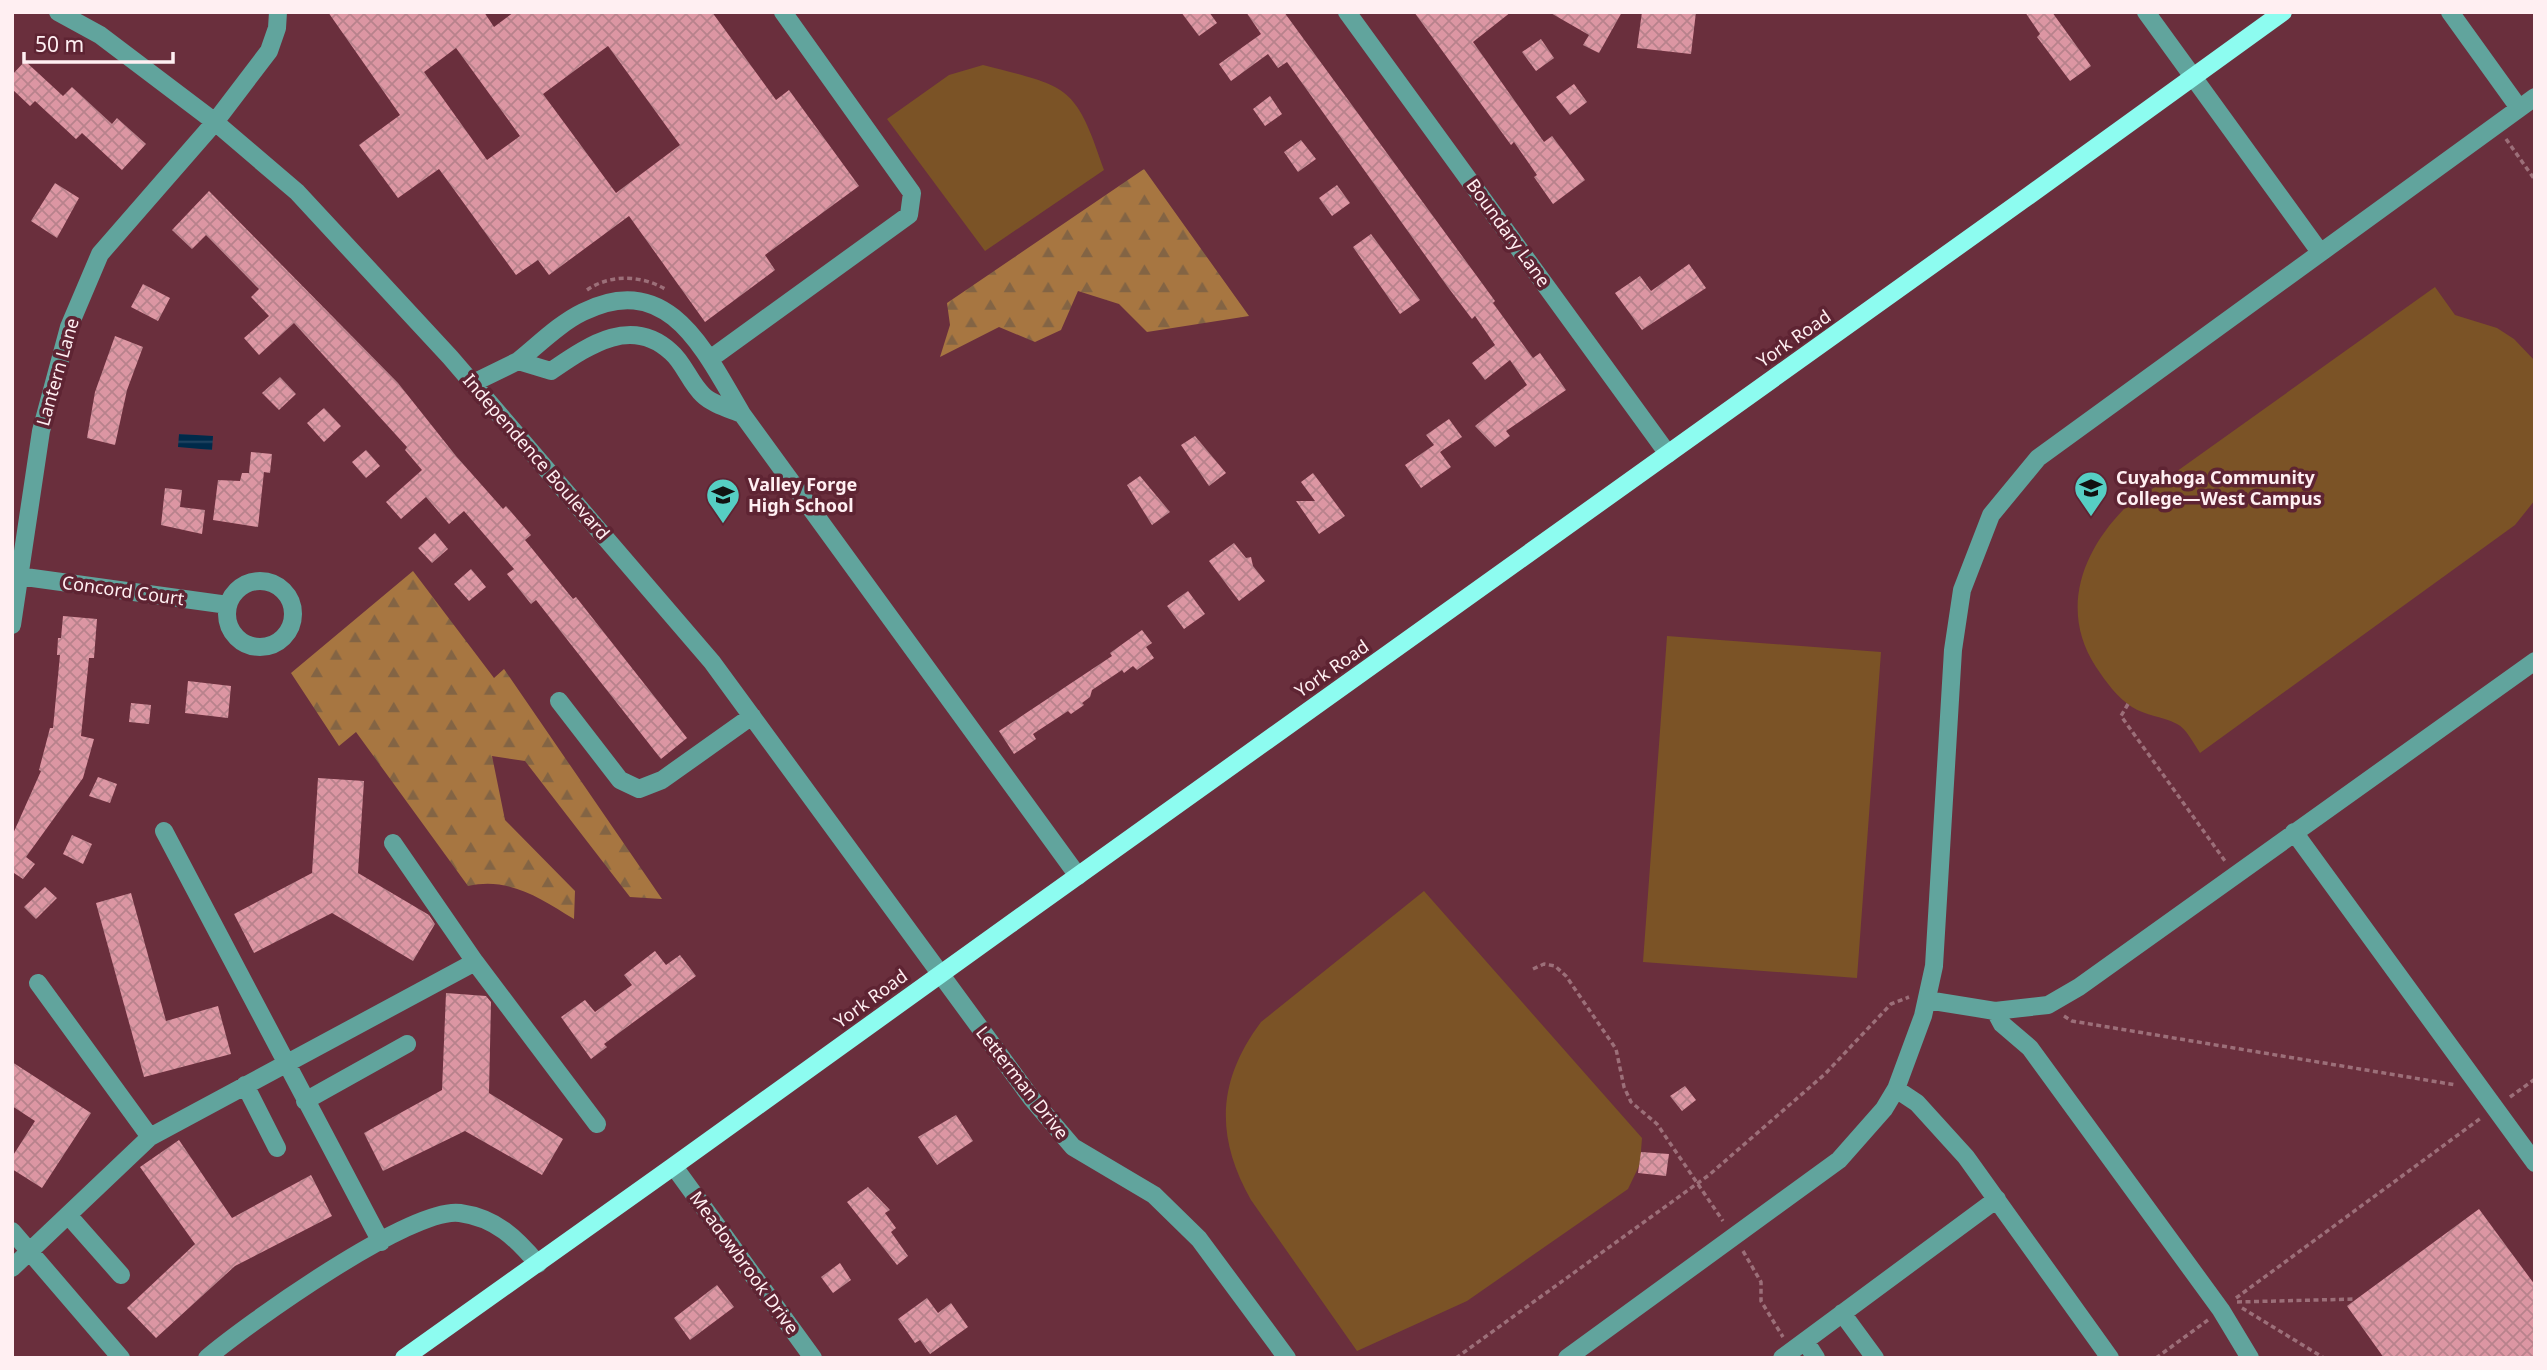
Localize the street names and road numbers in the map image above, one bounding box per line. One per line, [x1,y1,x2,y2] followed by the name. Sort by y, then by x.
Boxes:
[1461,174,1556,291] street label: Boundary Lane
[1752,304,1835,372] street label: York Road
[30,315,84,429] street label: Lantern Lane
[458,368,615,544] street label: Independence Boulevard
[61,570,186,611] street label: Concord Court
[1290,634,1373,702] street label: York Road
[829,963,912,1033] street label: York Road
[971,1021,1075,1144] street label: Letterman Drive
[685,1186,805,1339] street label: Meadowbrook Drive

